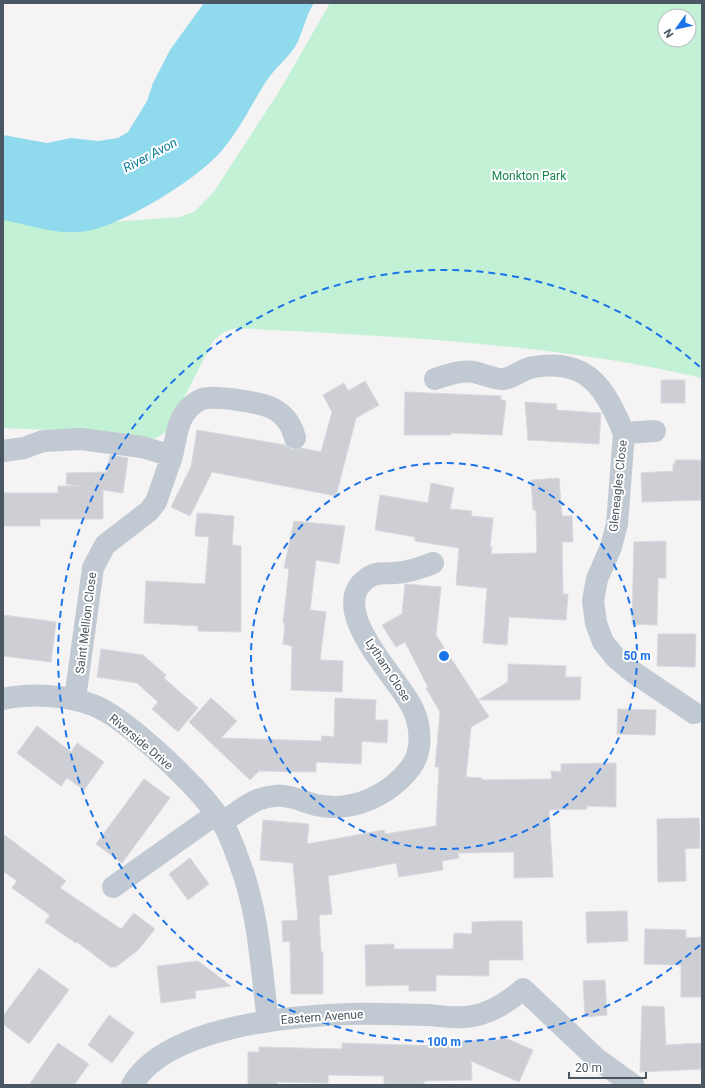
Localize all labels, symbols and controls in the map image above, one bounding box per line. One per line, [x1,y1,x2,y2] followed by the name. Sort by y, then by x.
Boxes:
[657,8,697,48] north arrow
[661,26,677,40] text: N
[120,134,180,175] water label: River Avon
[492,169,567,183] park label: Monkton Park
[606,439,630,533] street label: Gleneagles Close
[73,571,99,675] street label: Saint Mellion Close
[363,636,413,704] street label: Lytham Close
[437,649,451,663] centre of rings
[623,649,651,663] text: 50 m
[106,711,176,773] street label: Riverside Drive
[280,1007,364,1027] street label: Eastern Avenue
[427,1035,461,1049] text: 100 m
[569,1054,646,1080] scale bar
[575,1061,602,1075] text: 20 m

